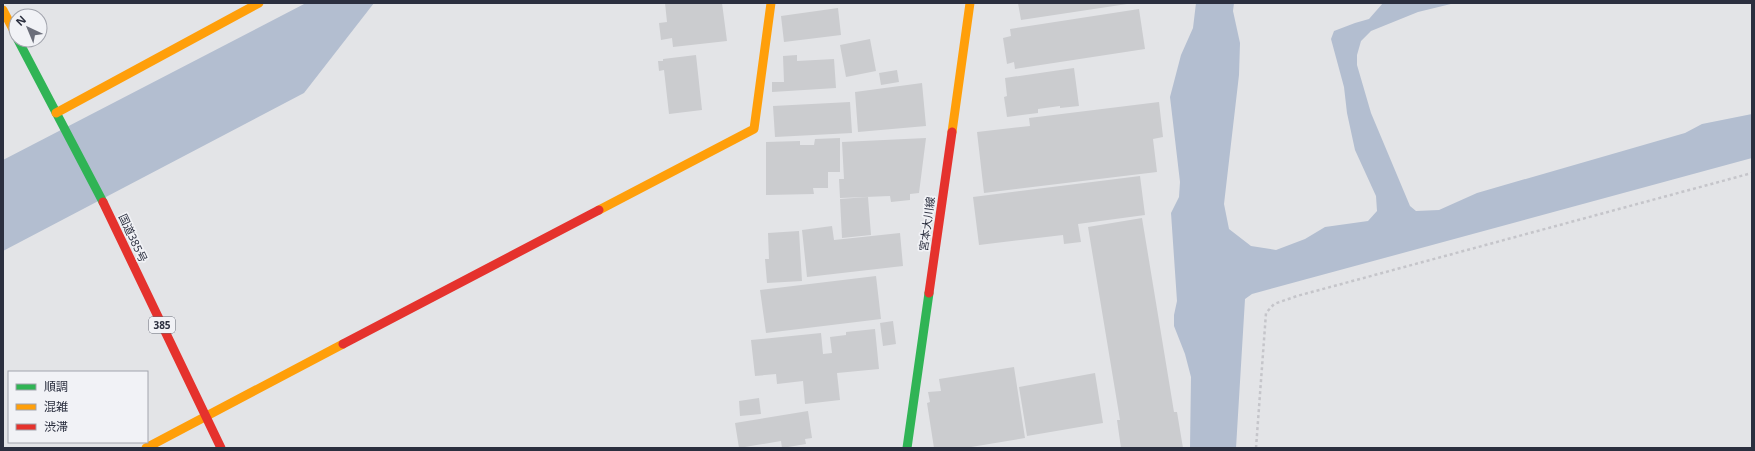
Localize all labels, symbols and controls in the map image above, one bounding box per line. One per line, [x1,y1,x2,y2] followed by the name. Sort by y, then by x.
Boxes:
[8,8,48,48] north arrow
[12,12,29,29] text: N
[915,196,938,252] street label: 宮本大川線
[116,211,151,264] street label: 国道385号
[149,317,175,333] road number: 385
[8,371,148,443] legend
[44,378,68,395] text: 順調
[44,398,68,415] text: 混雑
[44,418,68,435] text: 渋滞

